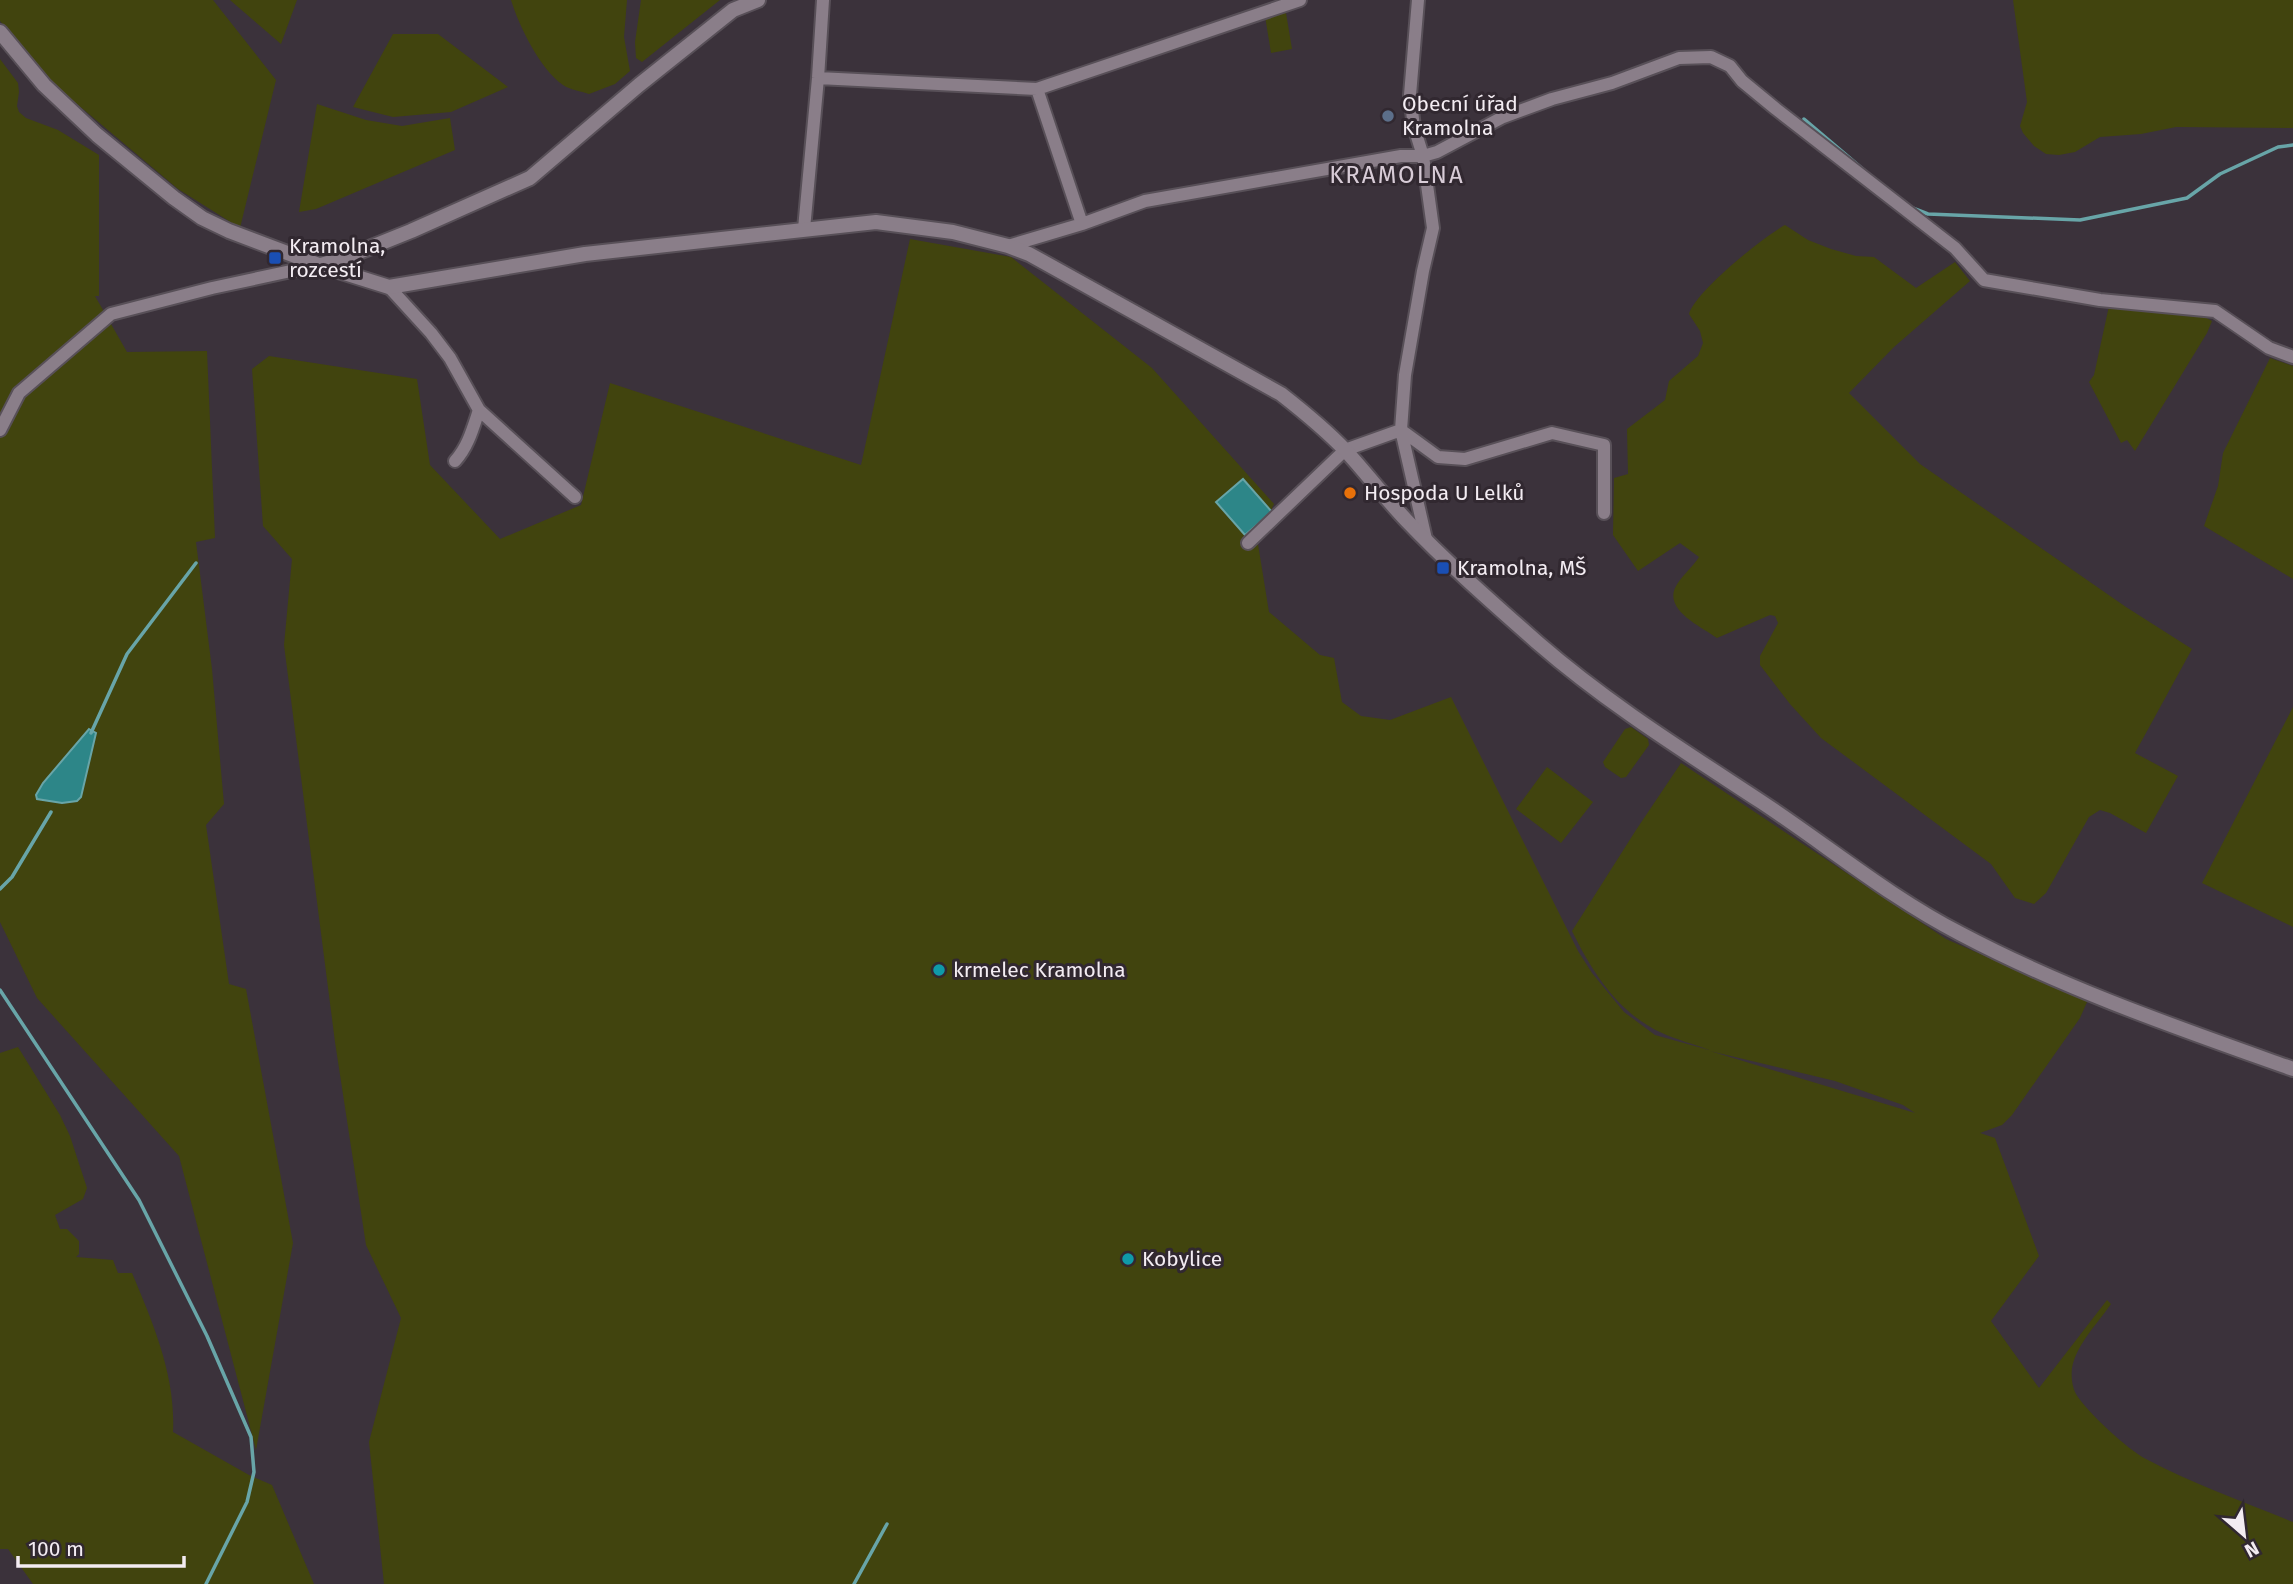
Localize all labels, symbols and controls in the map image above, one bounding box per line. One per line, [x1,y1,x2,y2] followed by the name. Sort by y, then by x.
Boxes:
[1402,91,1518,141] place label: Obecní úřad Kramolna
[1380,108,1396,124] marker: Obecní úřad Kramolna
[1329,161,1465,189] district label: KRAMOLNA
[289,233,385,283] place label: Kramolna, rozcestí
[267,250,283,266] marker: Kramolna, rozcestí
[1364,480,1524,506] place label: Hospoda U Lelků
[1342,485,1358,501] marker: Hospoda U Lelků
[1457,555,1586,581] place label: Kramolna, MŠ
[1435,560,1451,576] marker: Kramolna, MŠ
[953,957,1126,983] place label: krmelec Kramolna
[931,962,947,978] marker: krmelec Kramolna
[1142,1246,1222,1272] place label: Kobylice
[1120,1251,1136,1267] marker: Kobylice
[2209,1500,2279,1570] north arrow
[18,1524,184,1568] scale bar
[28,1536,84,1562] text: 100 m
[2241,1536,2263,1563] text: N

